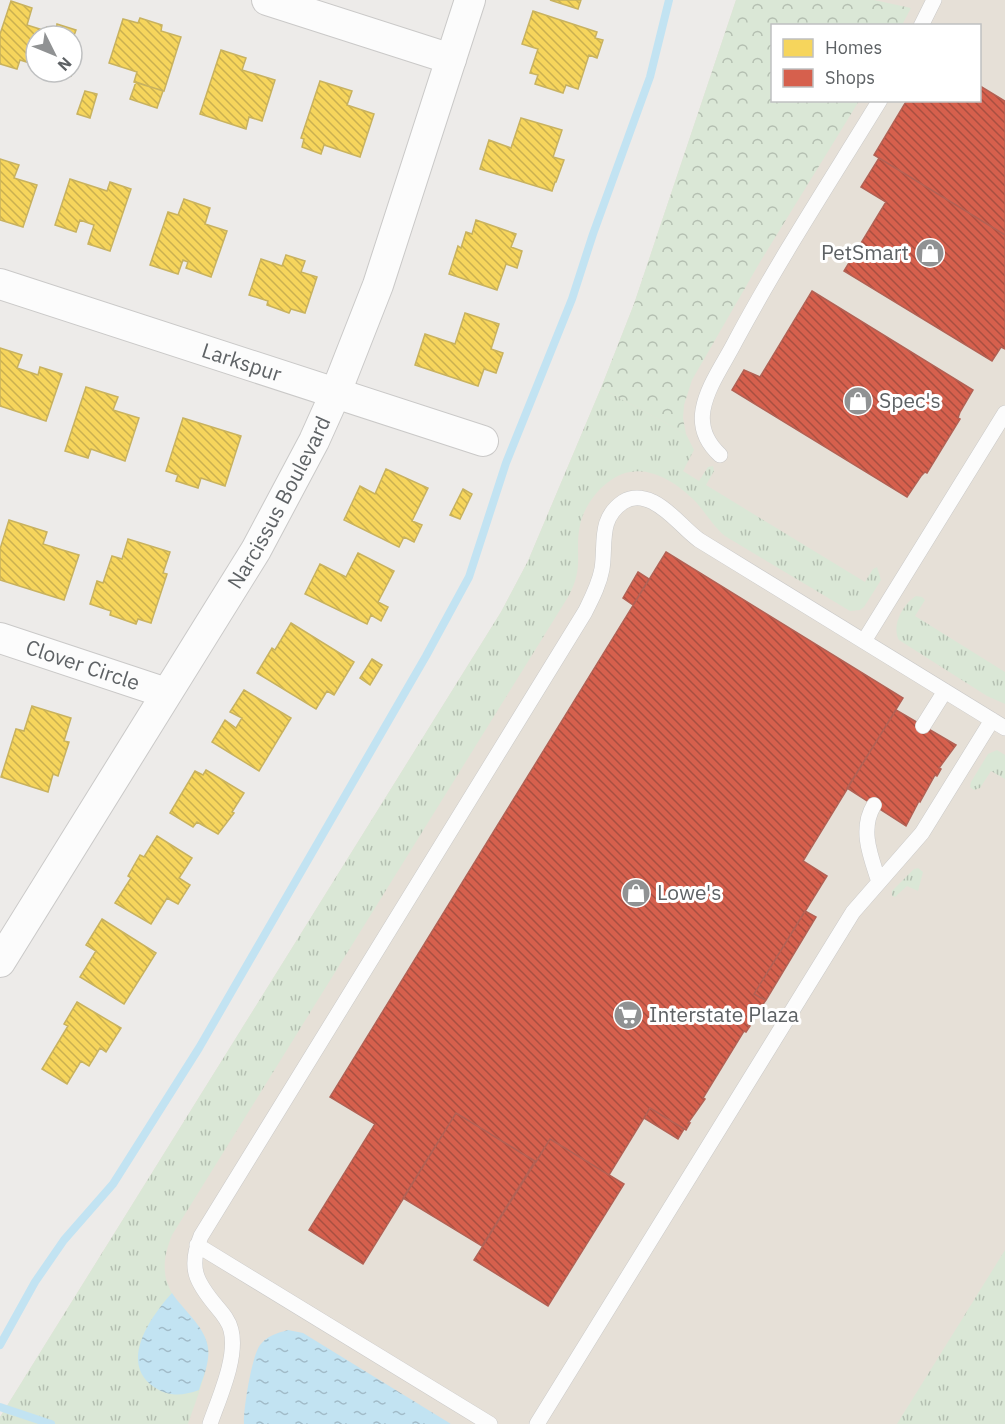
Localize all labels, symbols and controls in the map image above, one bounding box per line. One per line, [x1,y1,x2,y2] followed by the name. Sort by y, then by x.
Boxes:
[24,24,84,84] north arrow
[771,24,981,102] legend
[825,36,882,59] text: Homes
[54,53,76,75] text: N
[825,66,875,89] text: Shops
[914,237,946,269] shop icon: PetSmart
[821,238,909,266] place label: PetSmart
[198,336,286,388] street label: Larkspur
[842,385,874,417] shop icon: Spec's
[879,386,941,414] place label: Spec's
[220,411,336,594] street label: Narcissus Boulevard
[22,632,144,696] street label: Clover Circle
[620,877,652,909] shop icon: Lowe's
[657,878,721,906] place label: Lowe's
[612,999,644,1031] supermarket icon: Interstate Plaza
[649,1000,799,1028] place label: Interstate Plaza

